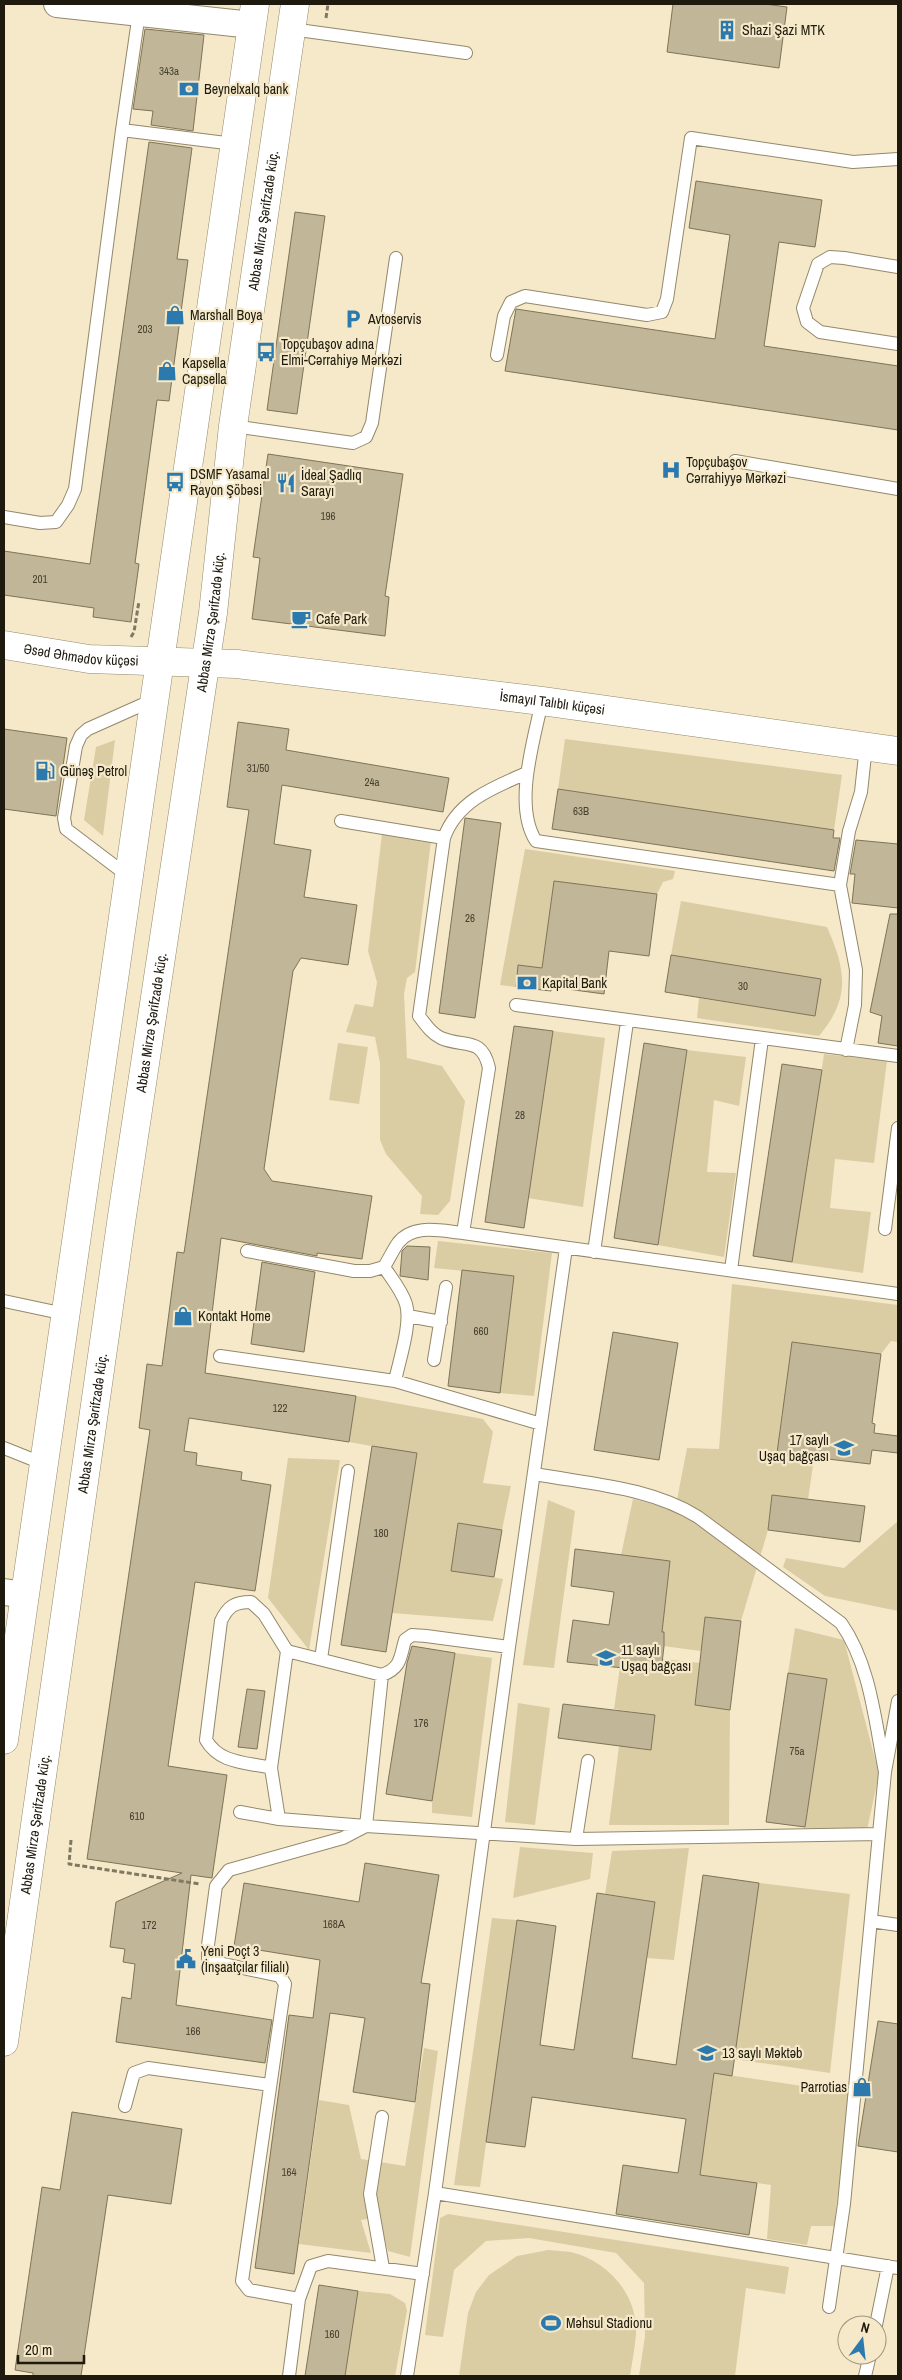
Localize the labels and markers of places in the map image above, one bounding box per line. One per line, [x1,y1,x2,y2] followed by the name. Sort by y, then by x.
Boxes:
[716,19,738,41] building icon: Shazi Şazi MTK
[742,21,825,39] place label: Shazi Şazi MTK
[178,78,200,100] bank icon: Beynelxalq bank
[204,80,288,98] place label: Beynelxalq bank
[164,304,186,326] shop icon: Marshall Boya
[190,306,263,324] place label: Marshall Boya
[342,308,364,330] parking icon: Avtoservis
[367,310,422,328] place label: Avtoservis
[281,335,402,369] place label: Topçubaşov adına Elmi-Cərrahiyə Mərkəzi
[255,341,277,363] bus stop icon: Topçubaşov adına Elmi-Cərrahiyə Mərkəzi
[182,354,227,388] place label: Kapsella Capsella
[156,360,178,382] shop icon: Kapsella Capsella
[686,453,786,487] place label: Topçubaşov Cərrahiyyə Mərkəzi
[660,459,682,481] hospital icon: Topçubaşov Cərrahiyyə Mərkəzi
[190,465,269,499] place label: DSMF Yasamal Rayon Şöbəsi
[301,466,362,500] place label: İdeal Şadlıq Sarayı
[164,471,186,493] bus stop icon: DSMF Yasamal Rayon Şöbəsi
[275,472,297,494] restaurant icon: İdeal Şadlıq Sarayı
[290,608,312,630] cafe icon: Cafe Park
[316,610,367,628] place label: Cafe Park
[34,760,56,782] fuel station icon: Günəş Petrol
[60,762,127,780] place label: Günəş Petrol
[516,972,538,994] bank icon: Kapital Bank
[542,974,607,992] place label: Kapital Bank
[172,1305,194,1327] shop icon: Kontakt Home
[198,1307,271,1325] place label: Kontakt Home
[759,1431,829,1465] place label: 17 saylı Uşaq bağçası
[833,1437,855,1459] school or university icon: 17 saylı Uşaq bağçası
[621,1641,691,1675] place label: 11 saylı Uşaq bağçası
[595,1647,617,1669] school or university icon: 11 saylı Uşaq bağçası
[201,1942,289,1976] place label: Yeni Poçt 3 (İnşaatçılar filialı)
[175,1948,197,1970] public building icon: Yeni Poçt 3 (İnşaatçılar filialı)
[696,2042,718,2064] school or university icon: 13 saylı Məktəb
[722,2044,802,2062] place label: 13 saylı Məktəb
[851,2076,873,2098] shop icon: Parrotias
[800,2078,847,2096] place label: Parrotias
[540,2312,562,2334] sports icon: Məhsul Stadionu
[566,2314,652,2332] place label: Məhsul Stadionu

